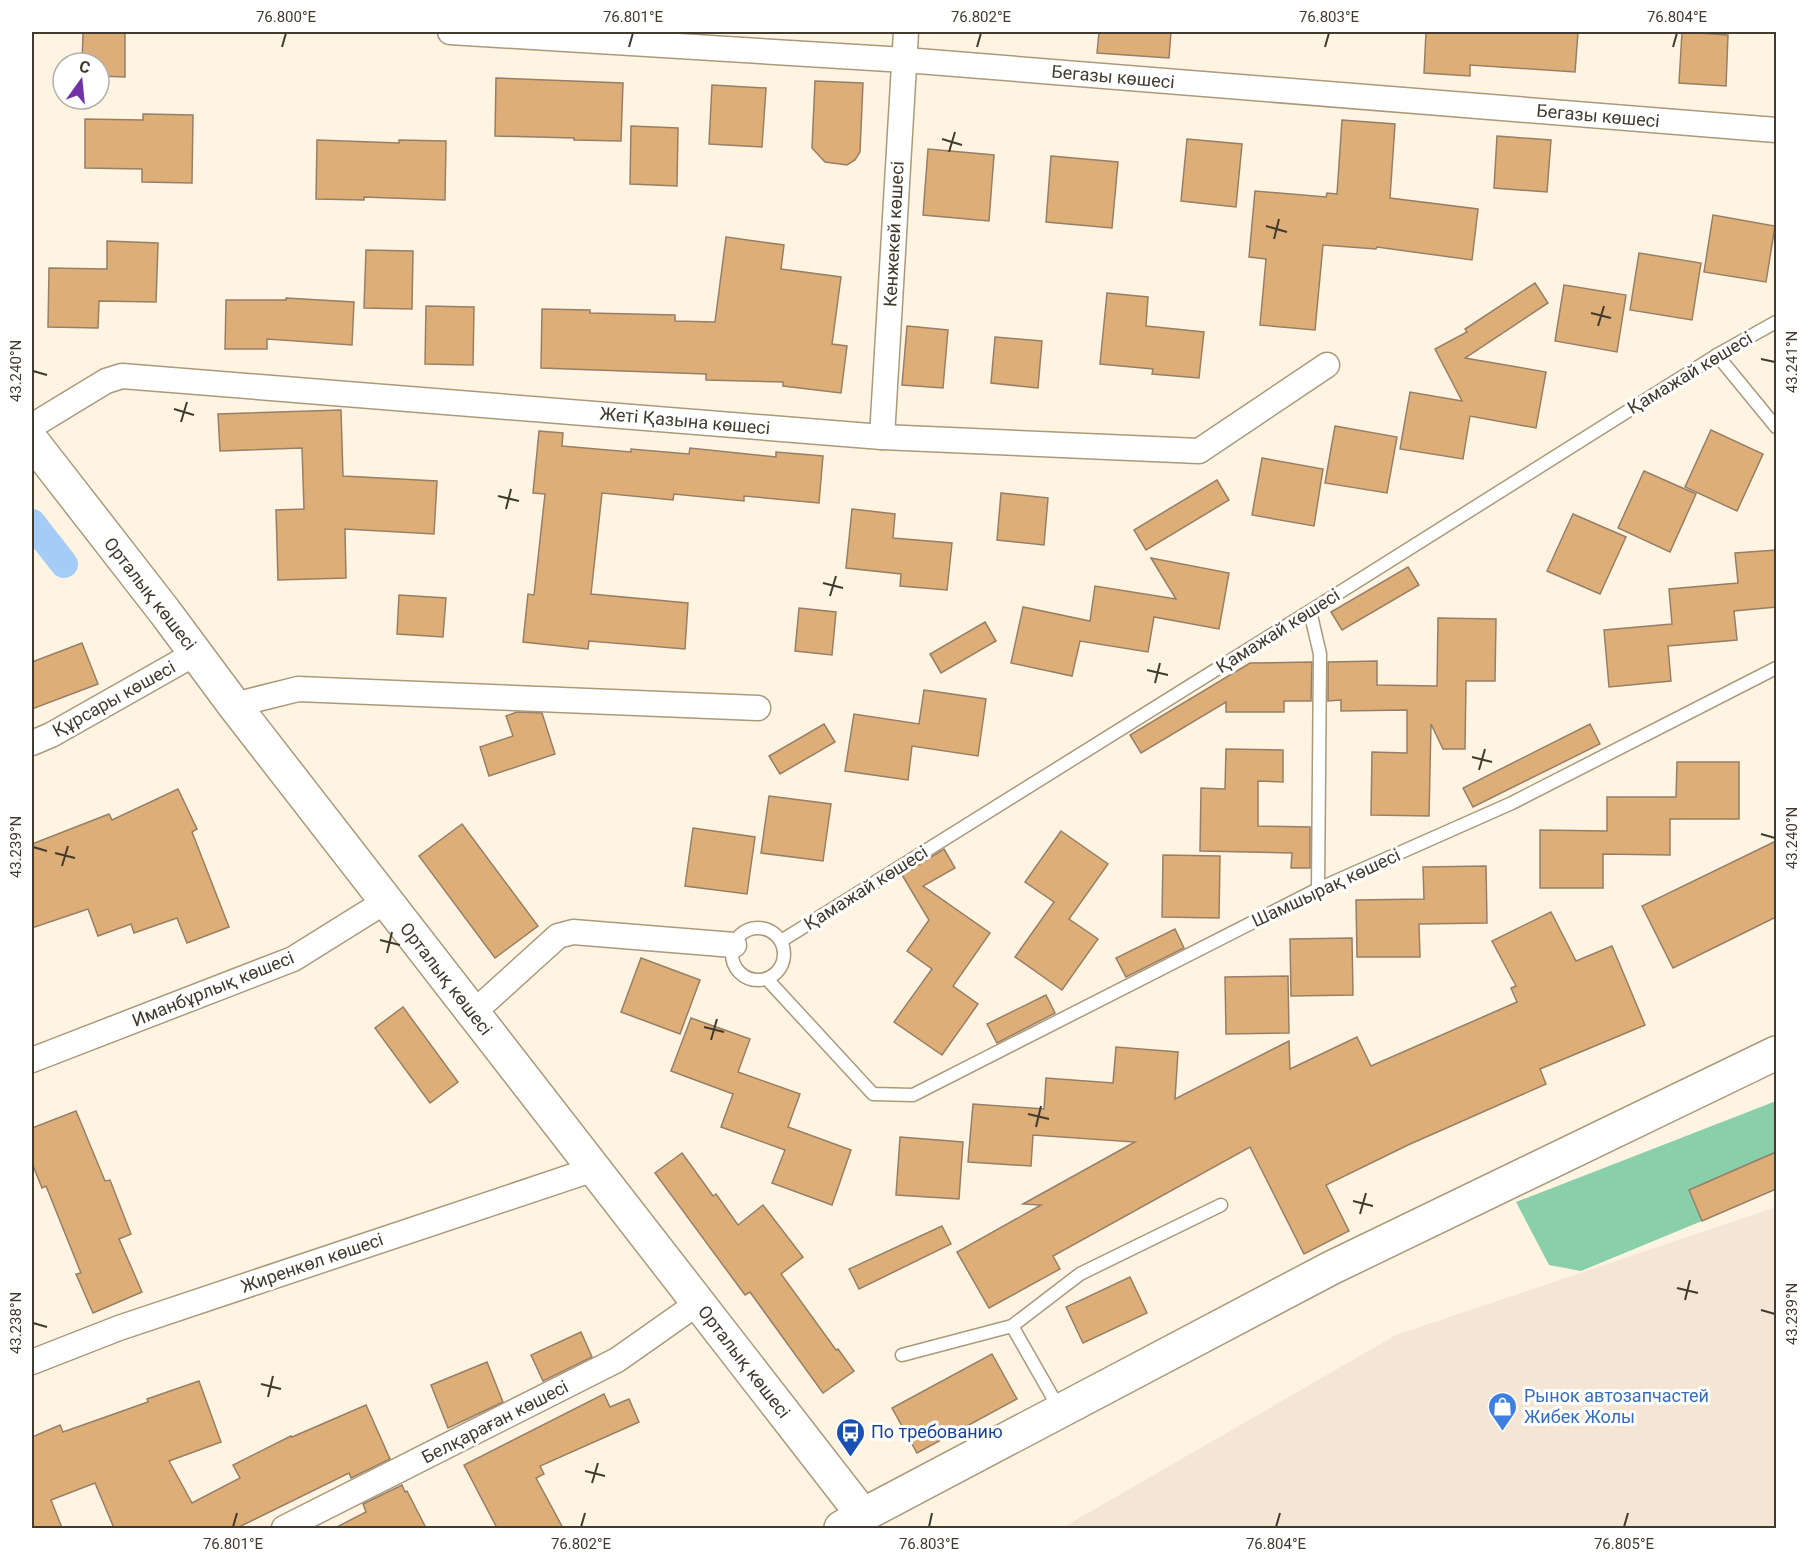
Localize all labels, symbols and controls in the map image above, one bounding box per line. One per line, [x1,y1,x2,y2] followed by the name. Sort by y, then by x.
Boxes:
[256,8,317,26] text: 76.800°E
[603,8,664,26] text: 76.801°E
[951,8,1012,26] text: 76.802°E
[1299,8,1360,26] text: 76.803°E
[1647,8,1708,26] text: 76.804°E
[51,51,111,111] north arrow
[77,56,92,78] text: С
[1051,61,1176,92] street label: Бегазы көшесі
[1536,100,1661,131] street label: Бегазы көшесі
[879,160,908,307] street label: Кенжекей көшесі
[1624,327,1756,418] street label: Қамажай көшесі
[1783,331,1801,393] text: 43.241°N
[7,340,25,402] text: 43.240°N
[599,403,771,438] street label: Жеті Қазына көшесі
[100,533,201,654] street label: Орталық көшесі
[1212,584,1343,677] street label: Қамажай көшесі
[49,656,179,741] street label: Құрсары көшесі
[1783,807,1801,869] text: 43.240°N
[7,816,25,878] text: 43.239°N
[800,841,931,934] street label: Қамажай көшесі
[1248,844,1403,931] street label: Шамшырақ көшесі
[396,918,497,1039] street label: Орталық көшесі
[129,946,297,1031] street label: Иманбұрлық көшесі
[238,1228,386,1297] street label: Жиренкөл көшесі
[1783,1283,1801,1345] text: 43.239°N
[7,1292,25,1354] text: 43.238°N
[694,1301,795,1422] street label: Орталық көшесі
[418,1376,572,1468] street label: Белқараған көшесі
[1524,1385,1709,1427] place label: Рынок автозапчастей Жибек Жолы
[1487,1390,1519,1432] shop icon: Рынок автозапчастей Жибек Жолы
[834,1416,866,1458] bus stop icon: По требованию
[871,1421,1003,1442] place label: По требованию
[203,1535,264,1553] text: 76.801°E
[551,1535,612,1553] text: 76.802°E
[899,1535,960,1553] text: 76.803°E
[1246,1535,1307,1553] text: 76.804°E
[1594,1535,1655,1553] text: 76.805°E

